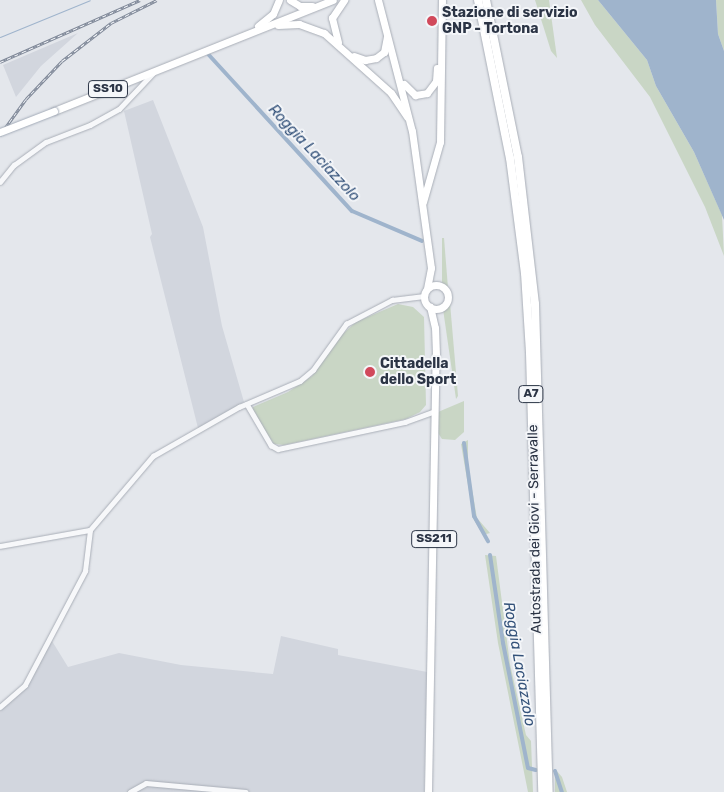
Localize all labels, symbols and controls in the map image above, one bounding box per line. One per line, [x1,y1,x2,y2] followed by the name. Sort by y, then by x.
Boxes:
[442,5,578,38] place label: Stazione di servizio GNP - Tortona
[426,15,438,27] marker: Stazione di servizio GNP - Tortona
[87,80,129,98] road number: SS10
[264,101,364,205] water label: Roggia Laciazzolo
[380,356,456,388] place label: Cittadella dello Sport
[364,366,376,378] marker: Cittadella dello Sport
[517,384,545,404] road number: A7
[525,424,545,634] street label: Autostrada dei Giovi - Serravalle
[410,530,458,548] road number: SS211
[499,600,539,728] water label: Roggia Laciazzolo

